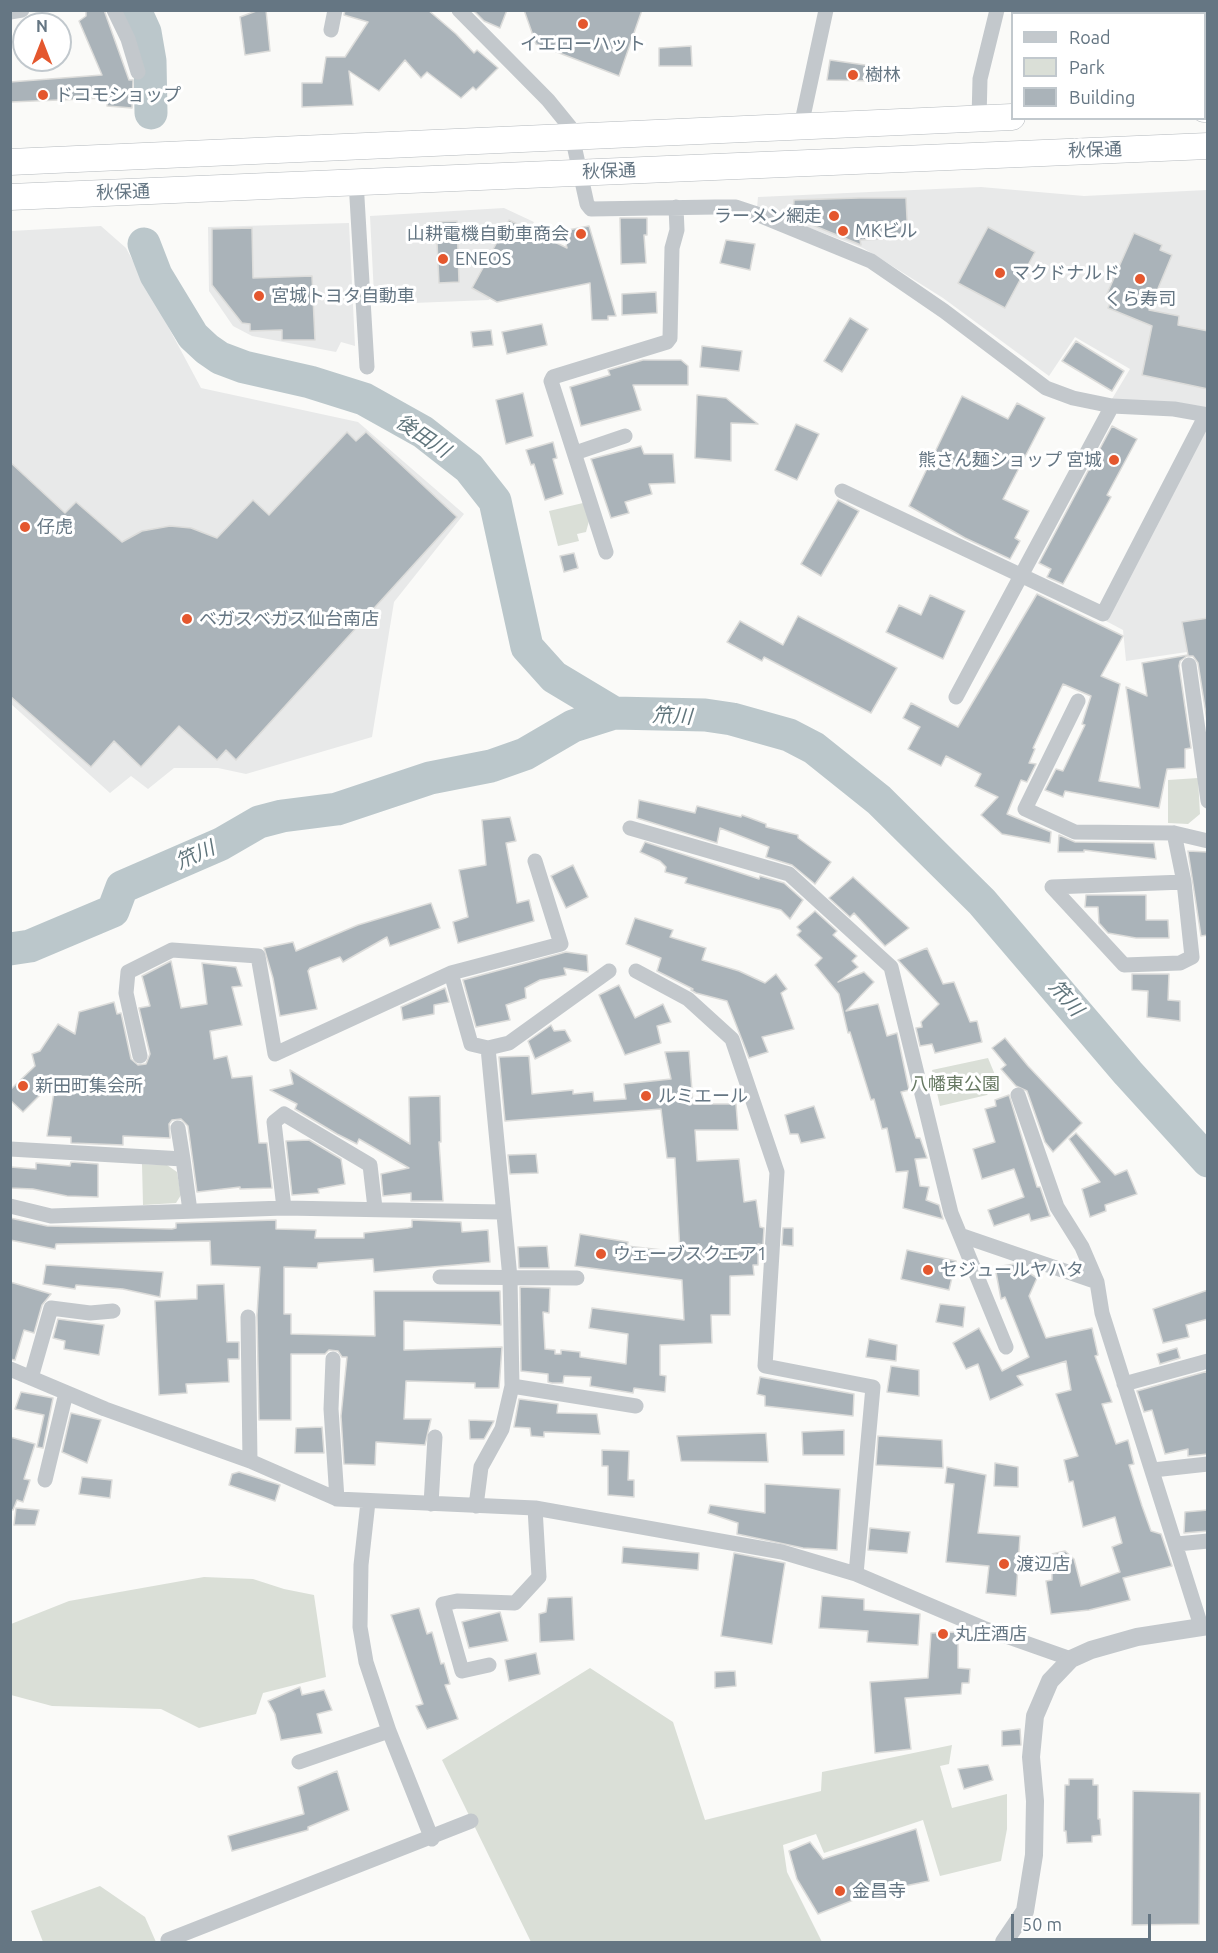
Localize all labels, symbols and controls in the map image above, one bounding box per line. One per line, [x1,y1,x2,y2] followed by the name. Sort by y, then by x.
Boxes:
[12,12,72,72] north arrow
[1011,12,1206,120] legend
[36,17,48,35] text: N
[576,17,590,31] marker: イエローハット
[1069,27,1111,47] text: Road
[520,33,646,55] place label: イエローハット
[1069,57,1105,77] text: Park
[865,64,901,86] place label: 樹林
[846,68,860,82] marker: 樹林
[55,84,181,106] place label: ドコモショップ
[1069,87,1135,107] text: Building
[36,88,50,102] marker: ドコモショップ
[1068,138,1122,162] street label: 秋保通
[582,159,636,183] street label: 秋保通
[96,180,150,204] street label: 秋保通
[714,205,822,227] place label: ラーメン網走
[827,209,841,223] marker: ラーメン網走
[855,220,918,242] place label: MKビル
[407,223,569,245] place label: 山耕電機自動車商会
[836,224,850,238] marker: MKビル
[574,227,588,241] marker: 山耕電機自動車商会
[455,248,511,270] place label: ENEOS
[436,252,450,266] marker: ENEOS
[1012,262,1120,284] place label: マクドナルド
[993,266,1007,280] marker: マクドナルド
[1133,272,1147,286] marker: くら寿司
[271,285,415,307] place label: 宮城トヨタ自動車
[1104,288,1176,310] place label: くら寿司
[252,289,266,303] marker: 宮城トヨタ自動車
[391,409,455,463] water label: 後田川
[918,449,1102,471] place label: 熊さん麺ショップ 宮城
[1107,453,1121,467] marker: 熊さん麺ショップ 宮城
[37,516,73,538] place label: 仔虎
[18,520,32,534] marker: 仔虎
[199,608,379,630] place label: ベガスベガス仙台南店
[180,612,194,626] marker: ベガスベガス仙台南店
[651,703,693,729] water label: 笊川
[172,836,218,874] water label: 笊川
[1044,975,1088,1021] water label: 笊川
[910,1073,1000,1095] park label: 八幡東公園
[35,1075,143,1097] place label: 新田町集会所
[16,1079,30,1093] marker: 新田町集会所
[658,1085,748,1107] place label: ルミエール
[639,1089,653,1103] marker: ルミエール
[613,1243,767,1265] place label: ウェーブスクエア1
[594,1247,608,1261] marker: ウェーブスクエア1
[940,1259,1084,1281] place label: セジュールヤハタ
[921,1263,935,1277] marker: セジュールヤハタ
[1016,1553,1070,1575] place label: 渡辺店
[997,1557,1011,1571] marker: 渡辺店
[955,1623,1027,1645] place label: 丸庄酒店
[936,1627,950,1641] marker: 丸庄酒店
[852,1880,906,1902] place label: 金昌寺
[833,1884,847,1898] marker: 金昌寺
[1014,1902,1154,1940] scale bar
[1022,1914,1062,1934] text: 50 m

